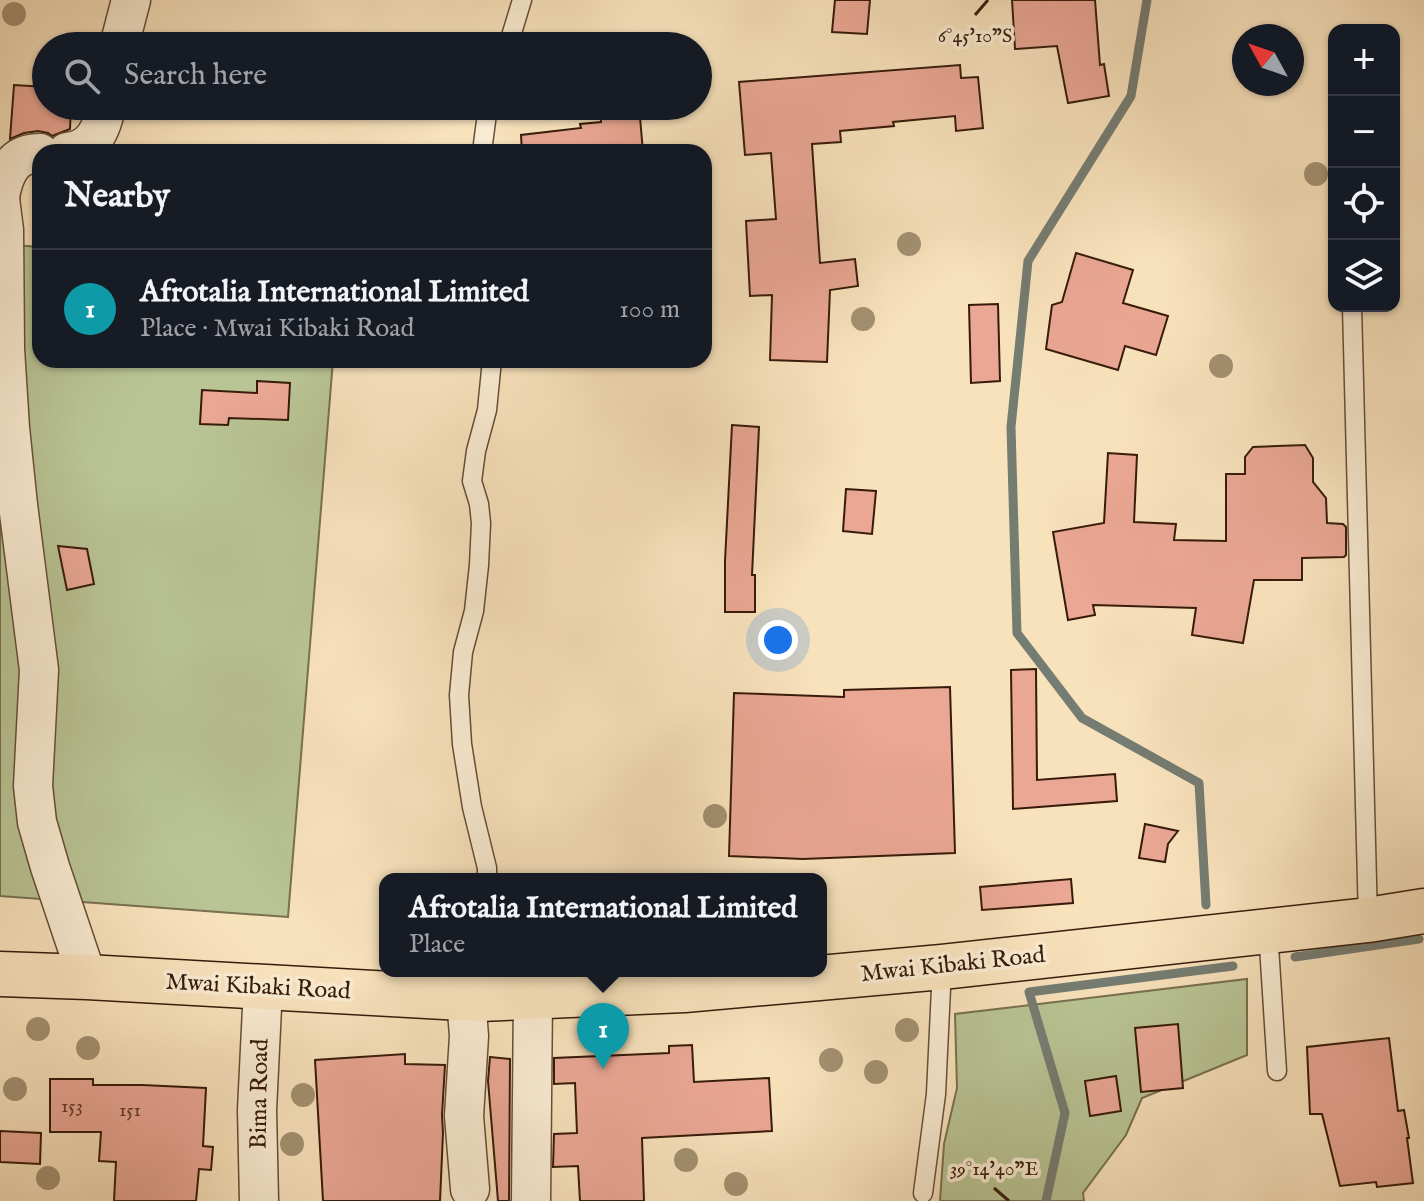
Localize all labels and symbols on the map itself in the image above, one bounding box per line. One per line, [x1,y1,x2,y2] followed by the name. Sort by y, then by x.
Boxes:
[938,24,1012,49] text: 6°45'10"S
[1232,24,1304,96] north arrow
[758,620,798,660] your location
[859,940,1047,990] street label: Mwai Kibaki Road
[165,967,352,1007] street label: Mwai Kibaki Road
[577,1003,629,1069] pin: 1
[244,1038,276,1150] street label: Bima Road
[61,1094,83,1119] house number: 153
[119,1098,141,1123] house number: 151
[950,1157,1039,1182] text: 39°14'40"E

